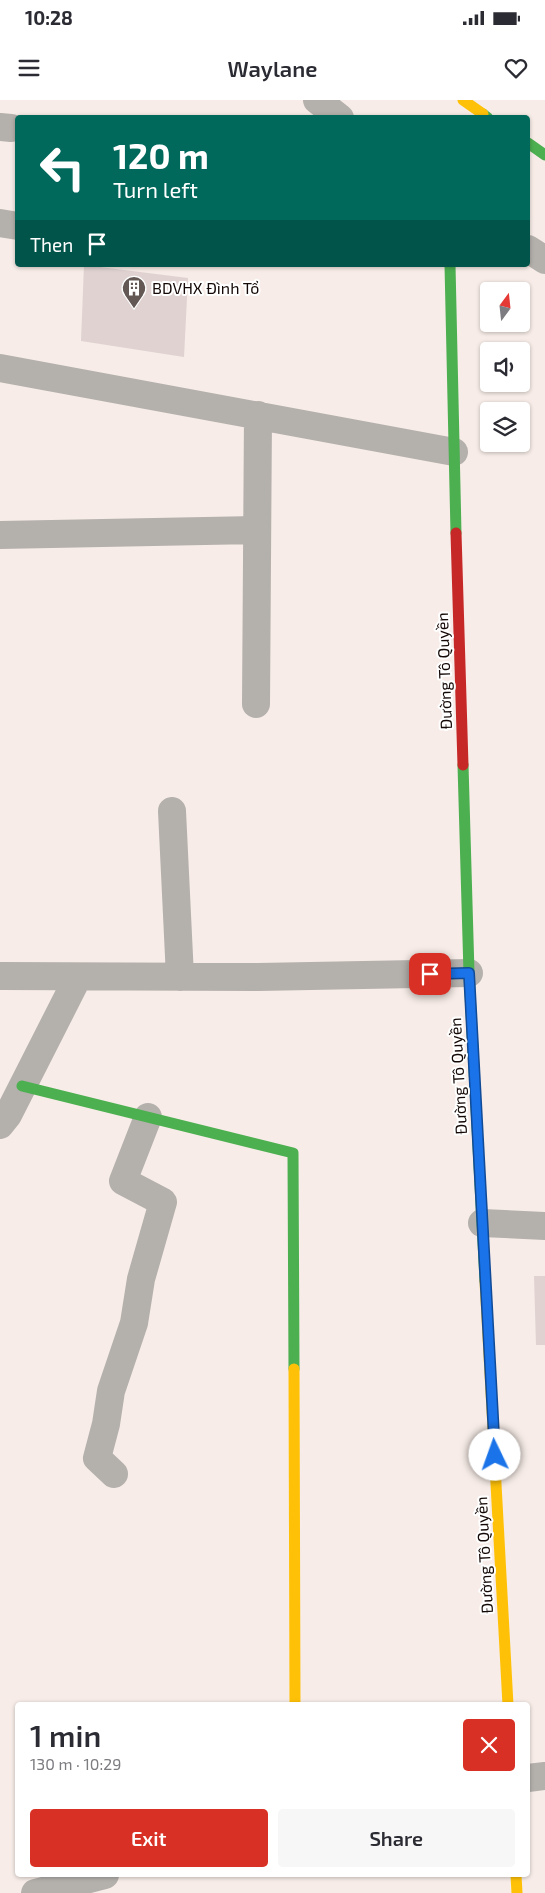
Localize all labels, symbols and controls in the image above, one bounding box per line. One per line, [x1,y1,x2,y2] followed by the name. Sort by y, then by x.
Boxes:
[25,6,73,29] text: 10:28
[15,54,43,82] icon: menu
[502,54,530,82] icon: heart
[228,55,317,81] text: Waylane
[113,134,209,176] text: 120 m
[30,135,95,200] icon: left
[113,176,198,202] text: Turn left
[83,230,111,258] icon: arrive
[30,233,73,256] text: Then
[121,275,147,309] building icon: BDVHX Đình Tổ
[152,278,259,297] place label: BDVHX Đình Tổ
[480,282,530,332] north arrow
[480,282,530,452] map controls
[480,342,530,392] button: sound
[480,402,530,452] button: layers
[432,612,456,730] street label: Đường Tô Quyền
[409,953,451,995] pin
[416,960,444,988] icon: arrive
[445,1017,471,1135] street label: Đường Tô Quyền
[468,1428,520,1480] position arrow
[471,1496,497,1614] street label: Đường Tô Quyền
[30,1717,101,1753] text: 1 min
[463,1719,515,1771] button: close
[30,1754,121,1773] text: 130 m · 10:29
[30,1809,268,1867] button: Exit
[278,1809,515,1867] button: Share

